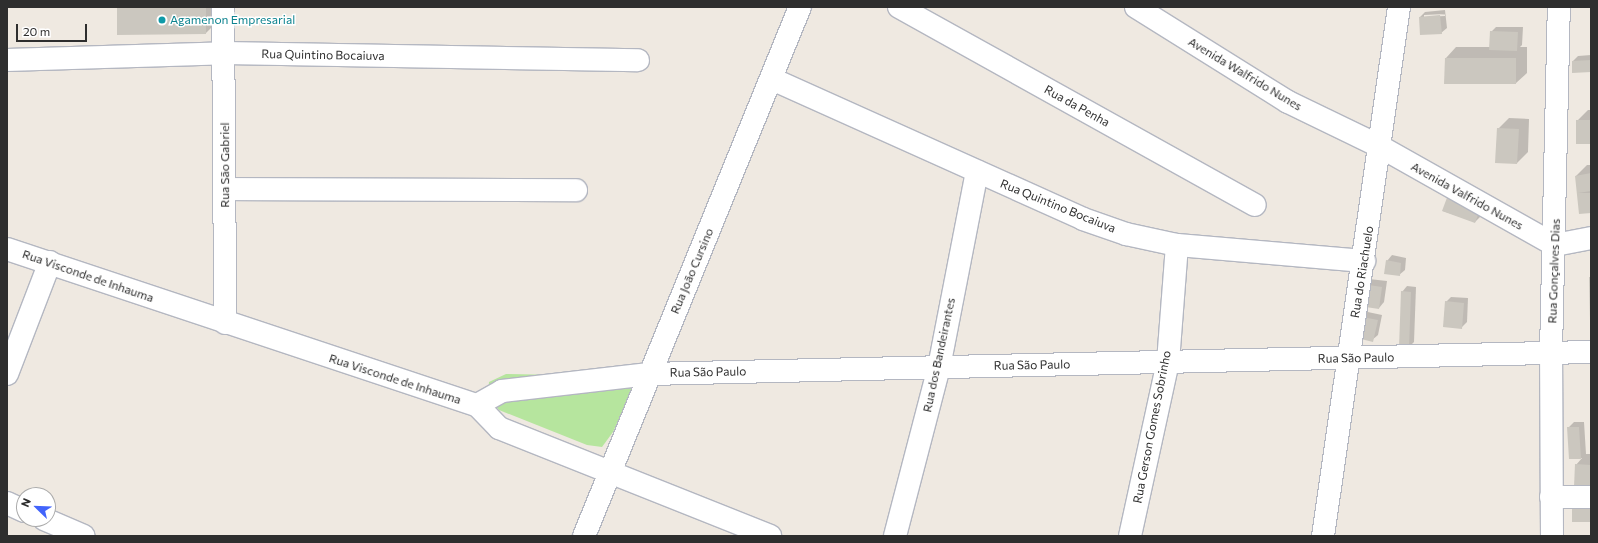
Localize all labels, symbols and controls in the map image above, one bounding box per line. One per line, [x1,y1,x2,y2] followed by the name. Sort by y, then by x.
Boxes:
[170,13,295,27] place label: Agamenon Empresarial
[157,15,167,25] marker: Agamenon Empresarial
[18,16,89,42] scale bar
[23,24,50,38] text: 20 m
[1186,34,1304,114] street label: Avenida Walfrido Nunes
[261,47,385,63] street label: Rua Quintino Bocaiuva
[1042,82,1112,130] street label: Rua da Penha
[218,122,232,208] street label: Rua São Gabriel
[1408,159,1526,233] street label: Avenida Valfrido Nunes
[998,176,1118,236] street label: Rua Quintino Bocaiuva
[1545,218,1563,324] street label: Rua Gonçalves Dias
[1348,225,1376,319] street label: Rua do Riachuelo
[667,226,717,316] street label: Rua João Cursino
[20,247,156,305] street label: Rua Visconde de Inhauma
[920,296,958,414] street label: Rua dos Bandeirantes
[1130,349,1174,505] street label: Rua Gerson Gomes Sobrinho
[1318,350,1394,366] street label: Rua São Paulo
[327,351,463,407] street label: Rua Visconde de Inhauma
[994,357,1070,373] street label: Rua São Paulo
[670,364,746,380] street label: Rua São Paulo
[16,487,56,527] north arrow
[18,496,33,509] text: N

